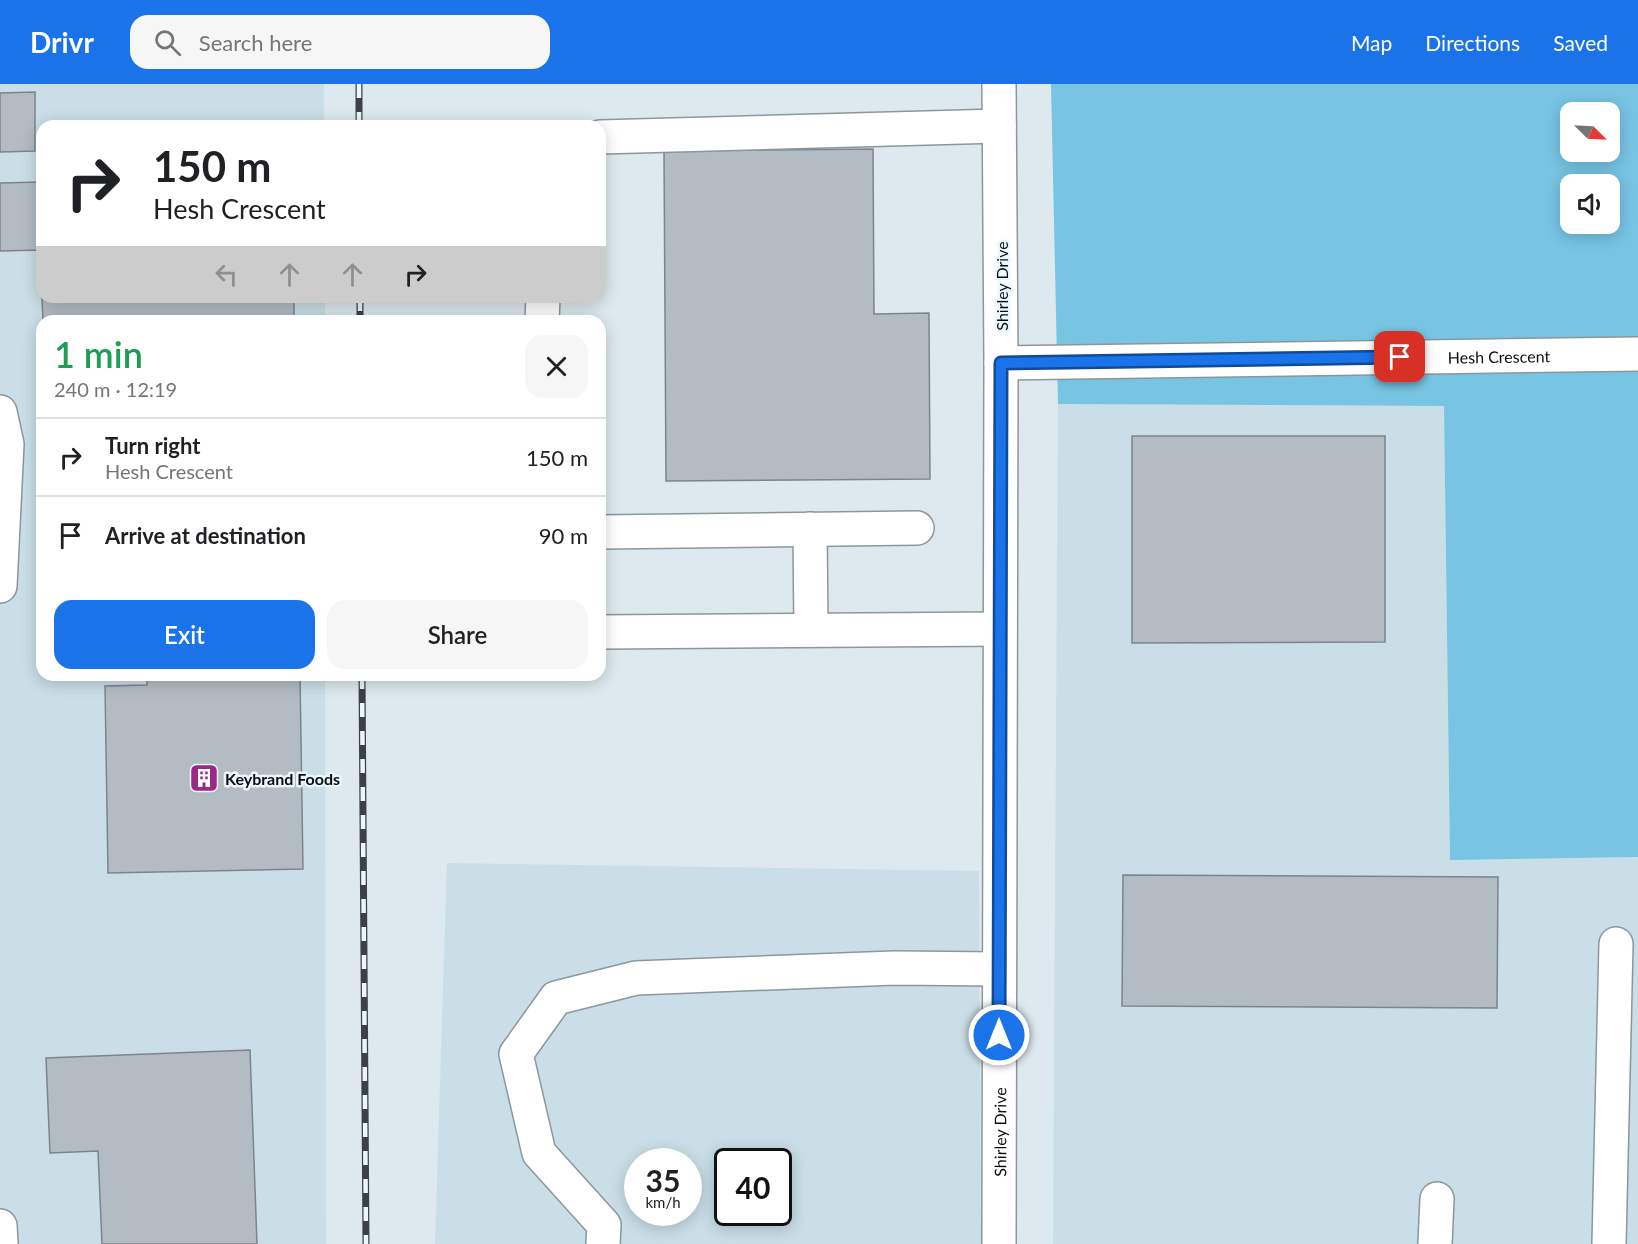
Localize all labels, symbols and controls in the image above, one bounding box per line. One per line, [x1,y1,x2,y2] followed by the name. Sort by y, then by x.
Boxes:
[130,15,550,69] search box
[30,25,94,59] text: Drivr
[151,26,184,59] icon: search
[199,29,312,56] text: Search here
[1351,30,1392,55] text: Map
[1425,30,1520,55] text: Directions
[1553,30,1608,55] text: Saved
[1560,102,1620,162] north arrow
[1560,102,1620,234] map controls
[153,141,271,191] text: 150 m
[54,144,132,222] icon: right
[1560,174,1620,234] button: sound
[153,192,326,225] text: Hesh Crescent
[992,241,1011,331] street label: Shirley Drive
[210,258,243,291] icon: left
[273,258,306,291] icon: ahead
[336,258,369,291] icon: ahead
[399,258,432,291] icon: right
[1374,331,1425,382] pin
[54,332,143,376] text: 1 min
[525,335,588,398] button: close
[1383,340,1416,373] icon: arrive
[1448,346,1551,366] street label: Hesh Crescent
[54,377,177,401] text: 240 m · 12:19
[105,432,200,459] text: Turn right
[54,441,87,474] icon: right
[526,444,588,471] text: 150 m
[105,459,233,483] text: Hesh Crescent
[54,519,87,552] icon: arrive
[105,522,306,549] text: Arrive at destination
[539,522,588,549] text: 90 m
[54,600,315,669] button: Exit
[327,600,588,669] button: Share
[188,762,220,794] building icon: Keybrand Foods
[225,769,340,788] place label: Keybrand Foods
[967,1003,1031,1067] position arrow
[990,1087,1009,1177] street label: Shirley Drive
[714,1148,792,1226] speed limit sign: 40
[646,1162,680,1198] text: 35
[645,1193,681,1211] text: km/h

